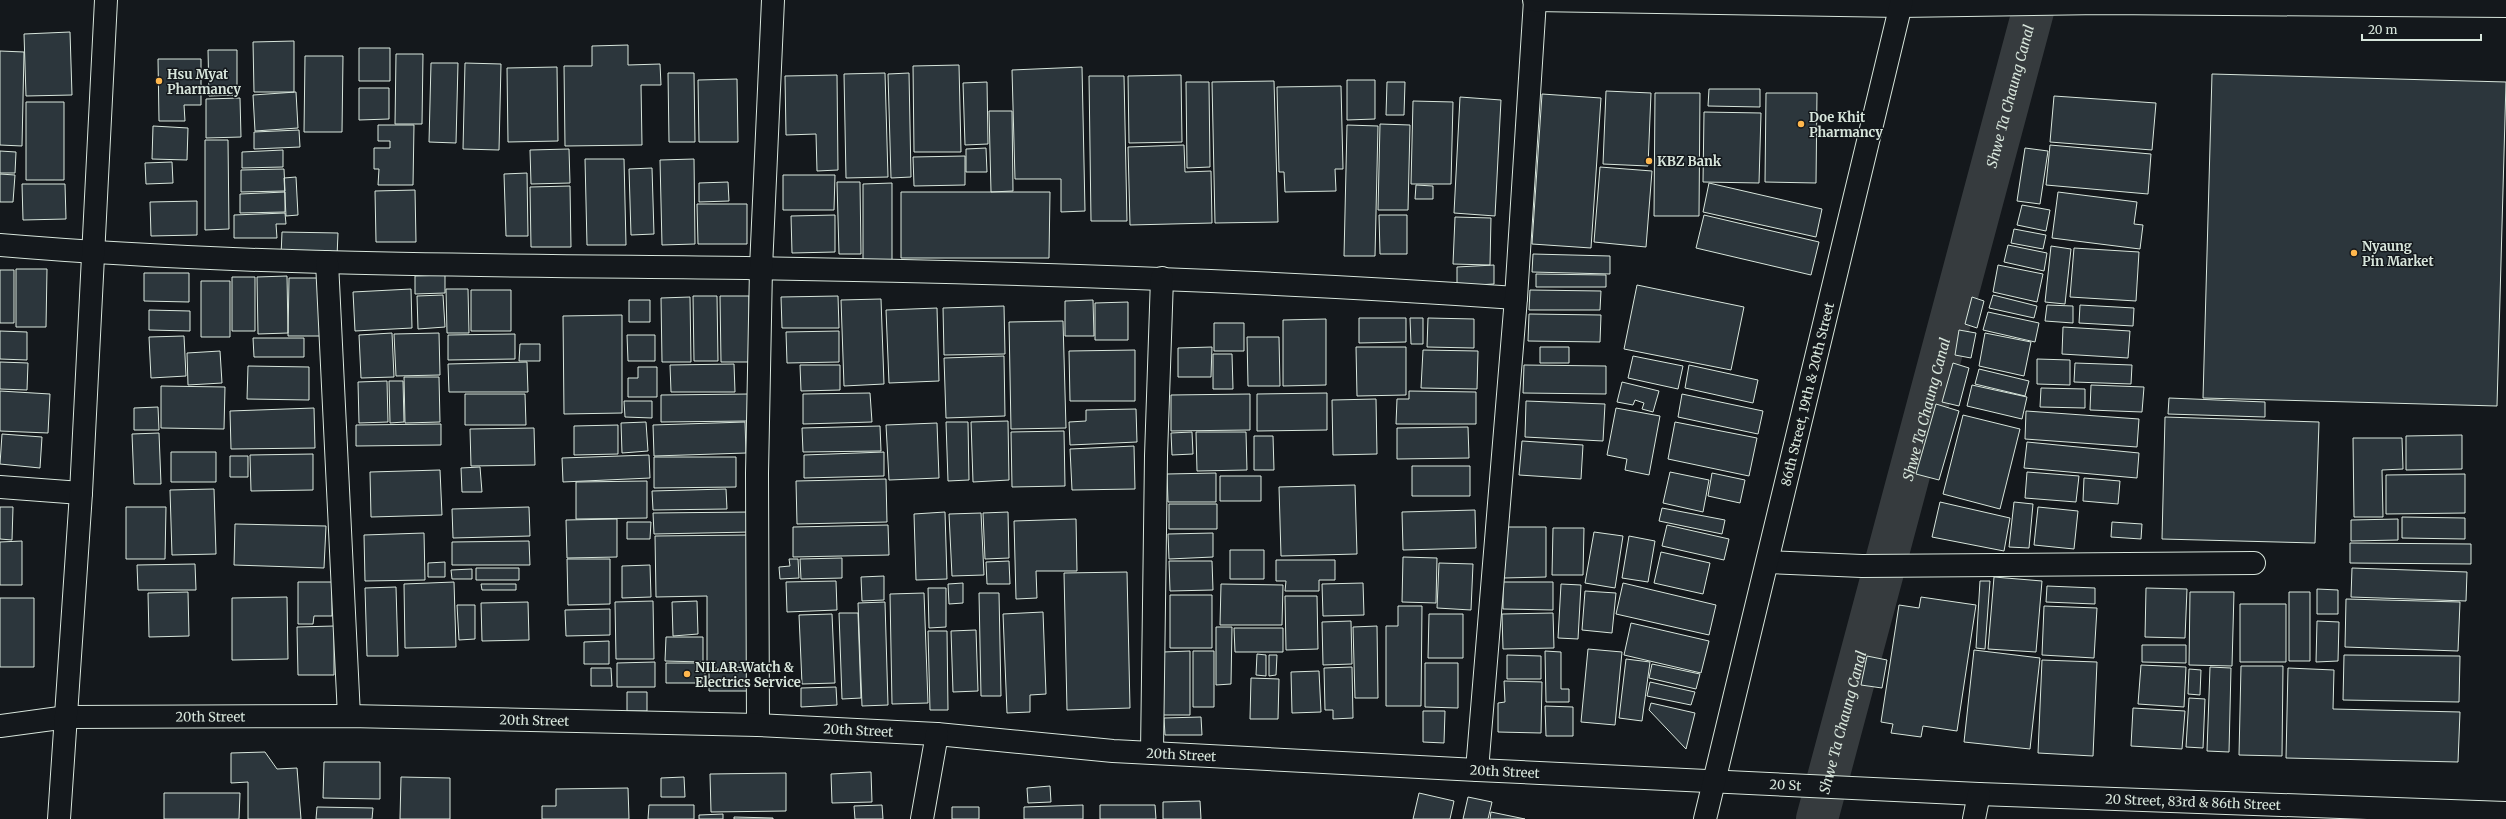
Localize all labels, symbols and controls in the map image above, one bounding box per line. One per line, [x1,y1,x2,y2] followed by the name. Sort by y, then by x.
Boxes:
[2362,16,2481,42] scale bar
[2368,22,2397,37] text: 20 m
[1983,23,2038,170] water label: Shwe Ta Chaung Canal
[167,66,241,98] place label: Hsu Myat Pharmancy
[154,76,164,86] marker: Hsu Myat Pharmancy
[1809,109,1883,141] place label: Doe Khit Pharmancy
[1796,119,1806,129] marker: Doe Khit Pharmancy
[1657,153,1722,170] place label: KBZ Bank
[1644,156,1654,166] marker: KBZ Bank
[2362,238,2434,270] place label: Nyaung Pin Market
[2349,248,2359,258] marker: Nyaung Pin Market
[1777,301,1837,488] street label: 86th Street, 19th & 20th Street
[1899,336,1954,483] water label: Shwe Ta Chaung Canal
[1815,649,1871,796] water label: Shwe Ta Chaung Canal
[695,659,801,691] place label: NILAR Watch & Electrics Service
[682,669,692,679] marker: NILAR Watch & Electrics Service
[175,708,245,725] street label: 20th Street
[499,711,569,729] street label: 20th Street
[823,720,893,740] street label: 20th Street
[1146,744,1216,765] street label: 20th Street
[1469,761,1540,781] street label: 20th Street
[1769,775,1802,794] street label: 20 St
[2105,790,2281,813] street label: 20 Street, 83rd & 86th Street

